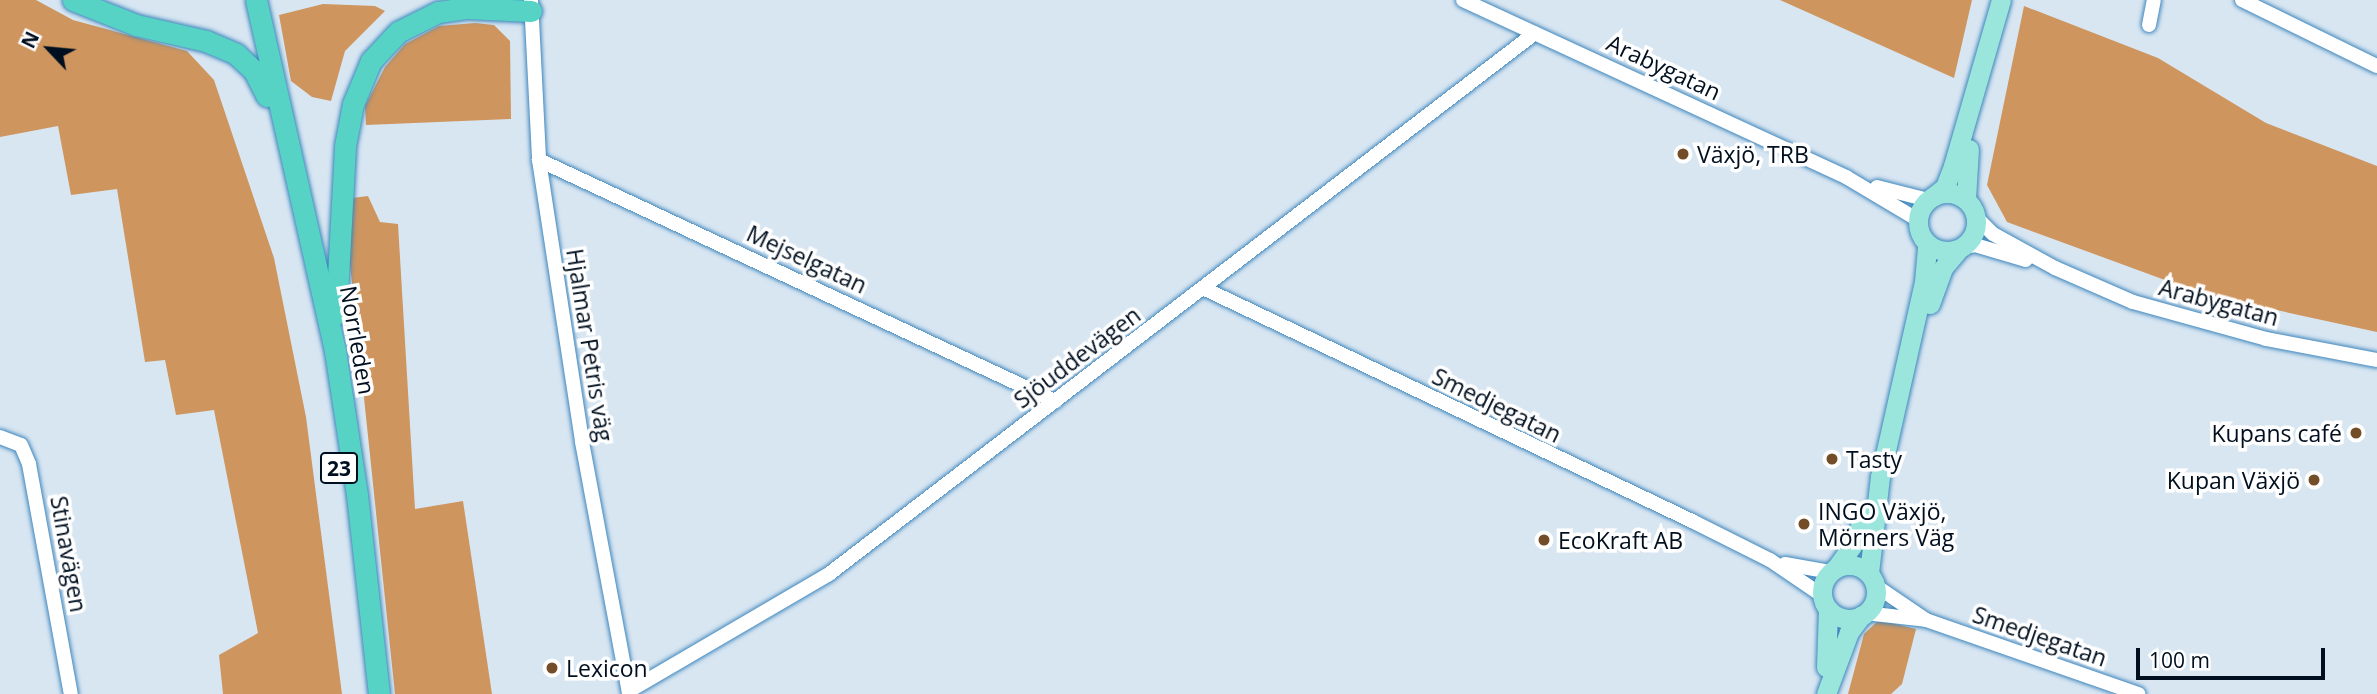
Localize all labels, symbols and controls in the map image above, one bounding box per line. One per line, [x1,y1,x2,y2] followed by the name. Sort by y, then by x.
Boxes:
[14,14,84,84] north arrow
[15,27,45,52] text: N
[1603,29,1725,105] street label: Arabygatan
[1697,140,1809,168] place label: Växjö, TRB
[1675,146,1691,162] marker: Växjö, TRB
[743,219,871,299] street label: Mejselgatan
[561,247,619,443] street label: Hjalmar Petris väg
[2156,273,2282,331] street label: Arabygatan
[335,284,381,396] street label: Norrleden
[1008,300,1146,414] street label: Sjöuddevägen
[1428,362,1566,448] street label: Smedjegatan
[2211,419,2342,447] place label: Kupans café
[2348,425,2364,441] marker: Kupans café
[1846,445,1902,473] place label: Tasty
[320,450,358,486] road number: 23
[1824,451,1840,467] marker: Tasty
[2167,466,2300,494] place label: Kupan Växjö
[2306,472,2322,488] marker: Kupan Växjö
[45,494,93,614] street label: Stinavägen
[1818,497,1954,551] place label: INGO Växjö, Mörners Väg
[1796,516,1812,532] marker: INGO Växjö, Mörners Väg
[1558,526,1683,554] place label: EcoKraft AB
[1536,532,1552,548] marker: EcoKraft AB
[1969,600,2111,672] street label: Smedjegatan
[2139,634,2328,678] scale bar
[2149,646,2210,674] text: 100 m
[566,654,648,682] place label: Lexicon
[544,660,560,676] marker: Lexicon

